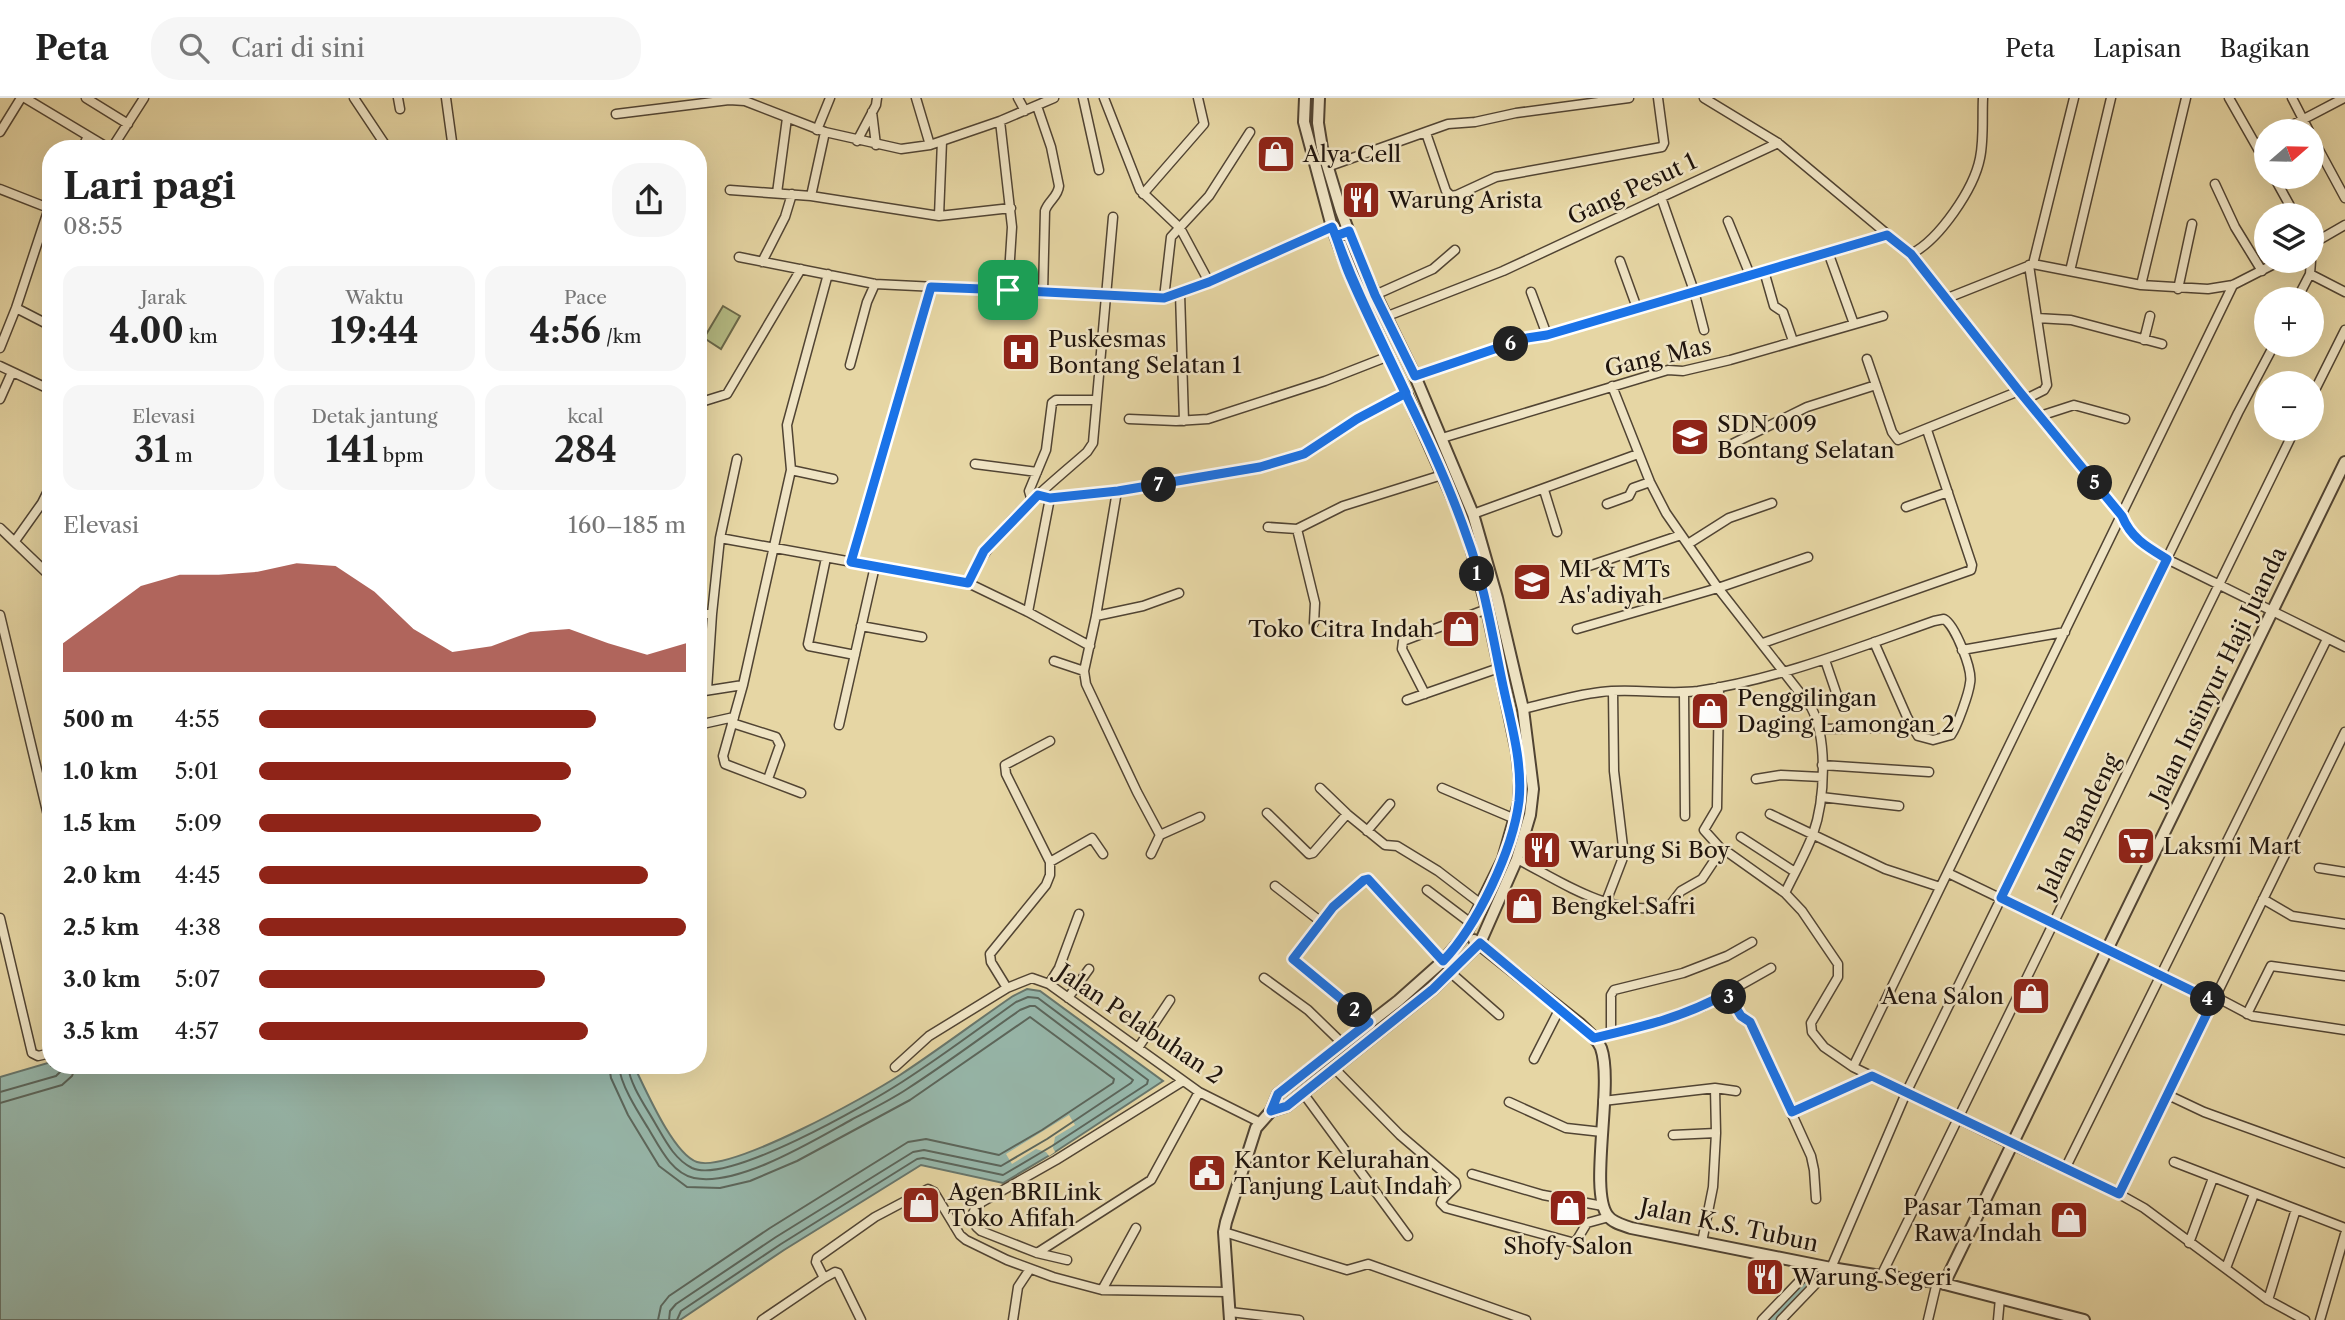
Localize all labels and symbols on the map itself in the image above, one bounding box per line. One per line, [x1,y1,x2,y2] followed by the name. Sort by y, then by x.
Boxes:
[2254,119,2324,189] north arrow
[1255,133,1297,175] shop icon: Alya Cell
[1302,140,1401,168] place label: Alya Cell
[1563,147,1701,231] street label: Gang Pesut 1
[1340,179,1382,221] restaurant icon: Warung Arista
[1387,186,1544,214] place label: Warung Arista
[978,260,1038,320] pin
[1048,325,1242,379] place label: Puskesmas Bontang Selatan 1
[1494,327,1528,362] pin: 6
[1000,331,1042,373] hospital icon: Puskesmas Bontang Selatan 1
[1602,331,1714,383] street label: Gang Mas
[1717,410,1895,464] place label: SDN 009 Bontang Selatan
[1669,416,1711,458] school or university icon: SDN 009 Bontang Selatan
[2078,466,2112,500] pin: 5
[1142,468,1176,502] pin: 7
[2142,541,2293,810] street label: Jalan Insinyur Haji Juanda
[1558,555,1670,609] place label: MI & MTs As'adiyah
[1460,556,1494,592] pin: 1
[1511,561,1553,603] school or university icon: MI & MTs As'adiyah
[1440,608,1482,650] shop icon: Toko Citra Indah
[1248,615,1434,643] place label: Toko Citra Indah
[1737,684,1955,738] place label: Penggilingan Daging Lamongan 2
[1689,690,1731,732] shop icon: Penggilingan Daging Lamongan 2
[2031,748,2126,904] street label: Jalan Bandeng
[2115,825,2157,867] supermarket icon: Laksmi Mart
[1521,829,1563,871] restaurant icon: Warung Si Boy
[2163,832,2301,860] place label: Laksmi Mart
[1568,836,1730,864] place label: Warung Si Boy
[1503,885,1545,927] shop icon: Bengkel Safri
[1551,892,1695,920] place label: Bengkel Safri
[1049,956,1228,1090] street label: Jalan Pelabuhan 2
[2010,975,2052,1017] shop icon: Aena Salon
[1712,979,1746,1014] pin: 3
[1880,982,2004,1010] place label: Aena Salon
[2190,982,2226,1016] pin: 4
[1338,992,1372,1028] pin: 2
[1234,1146,1448,1200] place label: Kantor Kelurahan Tanjung Laut Indah
[1186,1152,1228,1194] public building icon: Kantor Kelurahan Tanjung Laut Indah
[947,1178,1103,1232] place label: Agen BRILink Toko Afifah
[900,1184,942,1226] shop icon: Agen BRILink Toko Afifah
[1547,1187,1589,1229] shop icon: Shofy Salon
[1634,1192,1821,1258] street label: Jalan K.S. Tubun
[1903,1193,2042,1247] place label: Pasar Taman Rawa Indah
[2048,1199,2090,1241] shop icon: Pasar Taman Rawa Indah
[1503,1232,1633,1260] place label: Shofy Salon
[1744,1256,1786,1298] restaurant icon: Warung Segeri
[1791,1263,1952,1291] place label: Warung Segeri

